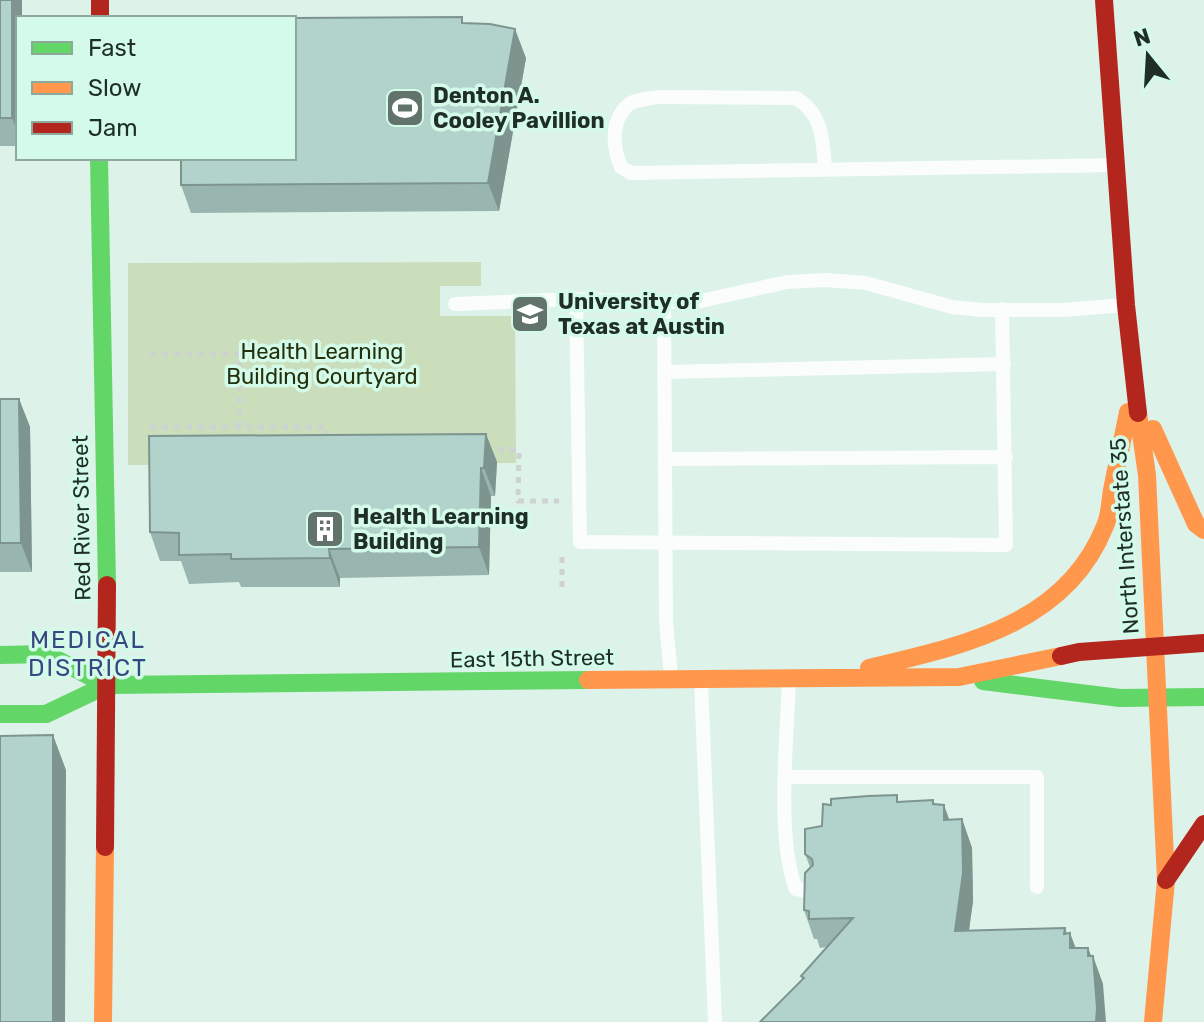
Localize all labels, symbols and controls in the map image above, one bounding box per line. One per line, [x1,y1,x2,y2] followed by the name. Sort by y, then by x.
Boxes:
[16,16,296,160] legend
[1108,16,1188,96] north arrow
[1130,22,1154,53] text: N
[88,34,136,62] text: Fast
[88,74,141,102] text: Slow
[433,82,605,134] place label: Denton A. Cooley Pavillion
[384,87,426,129] sports icon: Denton A. Cooley Pavillion
[88,114,138,142] text: Jam
[558,288,725,340] place label: University of Texas at Austin
[509,293,551,335] school or university icon: University of Texas at Austin
[226,338,418,390] park label: Health Learning Building Courtyard
[67,434,96,601] street label: Red River Street
[1104,437,1145,635] street label: North Interstate 35
[353,503,529,555] place label: Health Learning Building
[304,508,346,550] building icon: Health Learning Building
[28,626,148,682] district label: MEDICAL DISTRICT
[450,644,615,673] street label: East 15th Street

